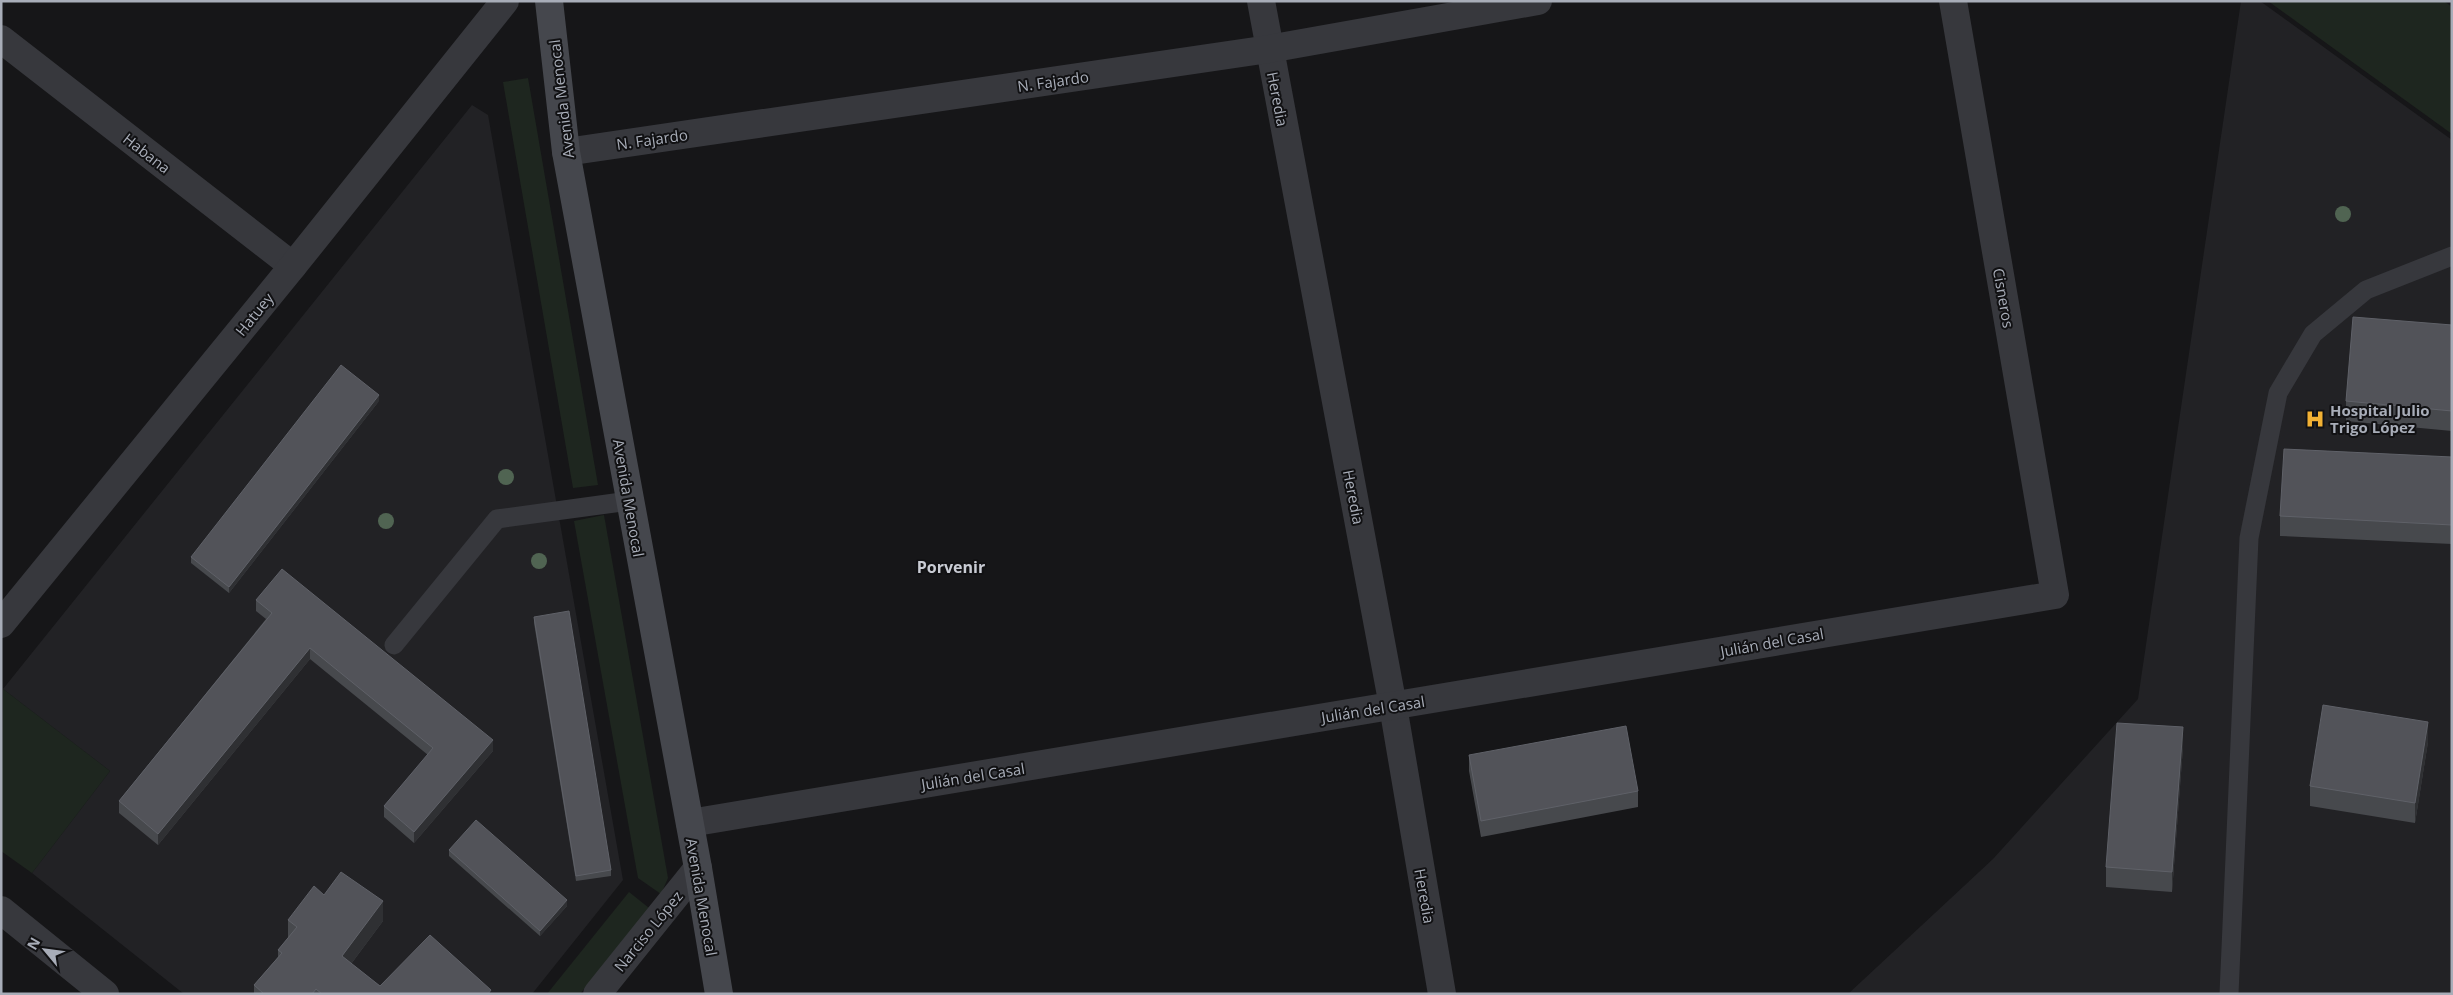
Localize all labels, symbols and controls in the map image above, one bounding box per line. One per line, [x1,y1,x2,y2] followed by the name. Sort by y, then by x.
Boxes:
[544,39,578,159] street label: Avenida Menocal
[1016,66,1090,96] street label: N. Fajardo
[1263,70,1293,128] street label: Heredia
[615,124,689,154] street label: N. Fajardo
[119,128,175,178] street label: Habana
[1989,267,2019,329] street label: Cisneros
[231,288,278,340] street label: Hatuey
[2330,400,2430,437] place label: Hospital Julio Trigo López
[2304,408,2326,430] hospital icon: Hospital Julio Trigo López
[609,438,649,558] street label: Avenida Menocal
[1339,468,1369,526] street label: Heredia
[917,556,985,578] district label: Porvenir
[1717,623,1825,661] street label: Julián del Casal
[1318,691,1426,727] street label: Julián del Casal
[918,758,1026,794] street label: Julián del Casal
[682,837,722,957] street label: Avenida Menocal
[1410,867,1440,925] street label: Heredia
[609,887,687,975] street label: Narciso López
[20,925,70,975] north arrow
[22,934,44,953] text: N

